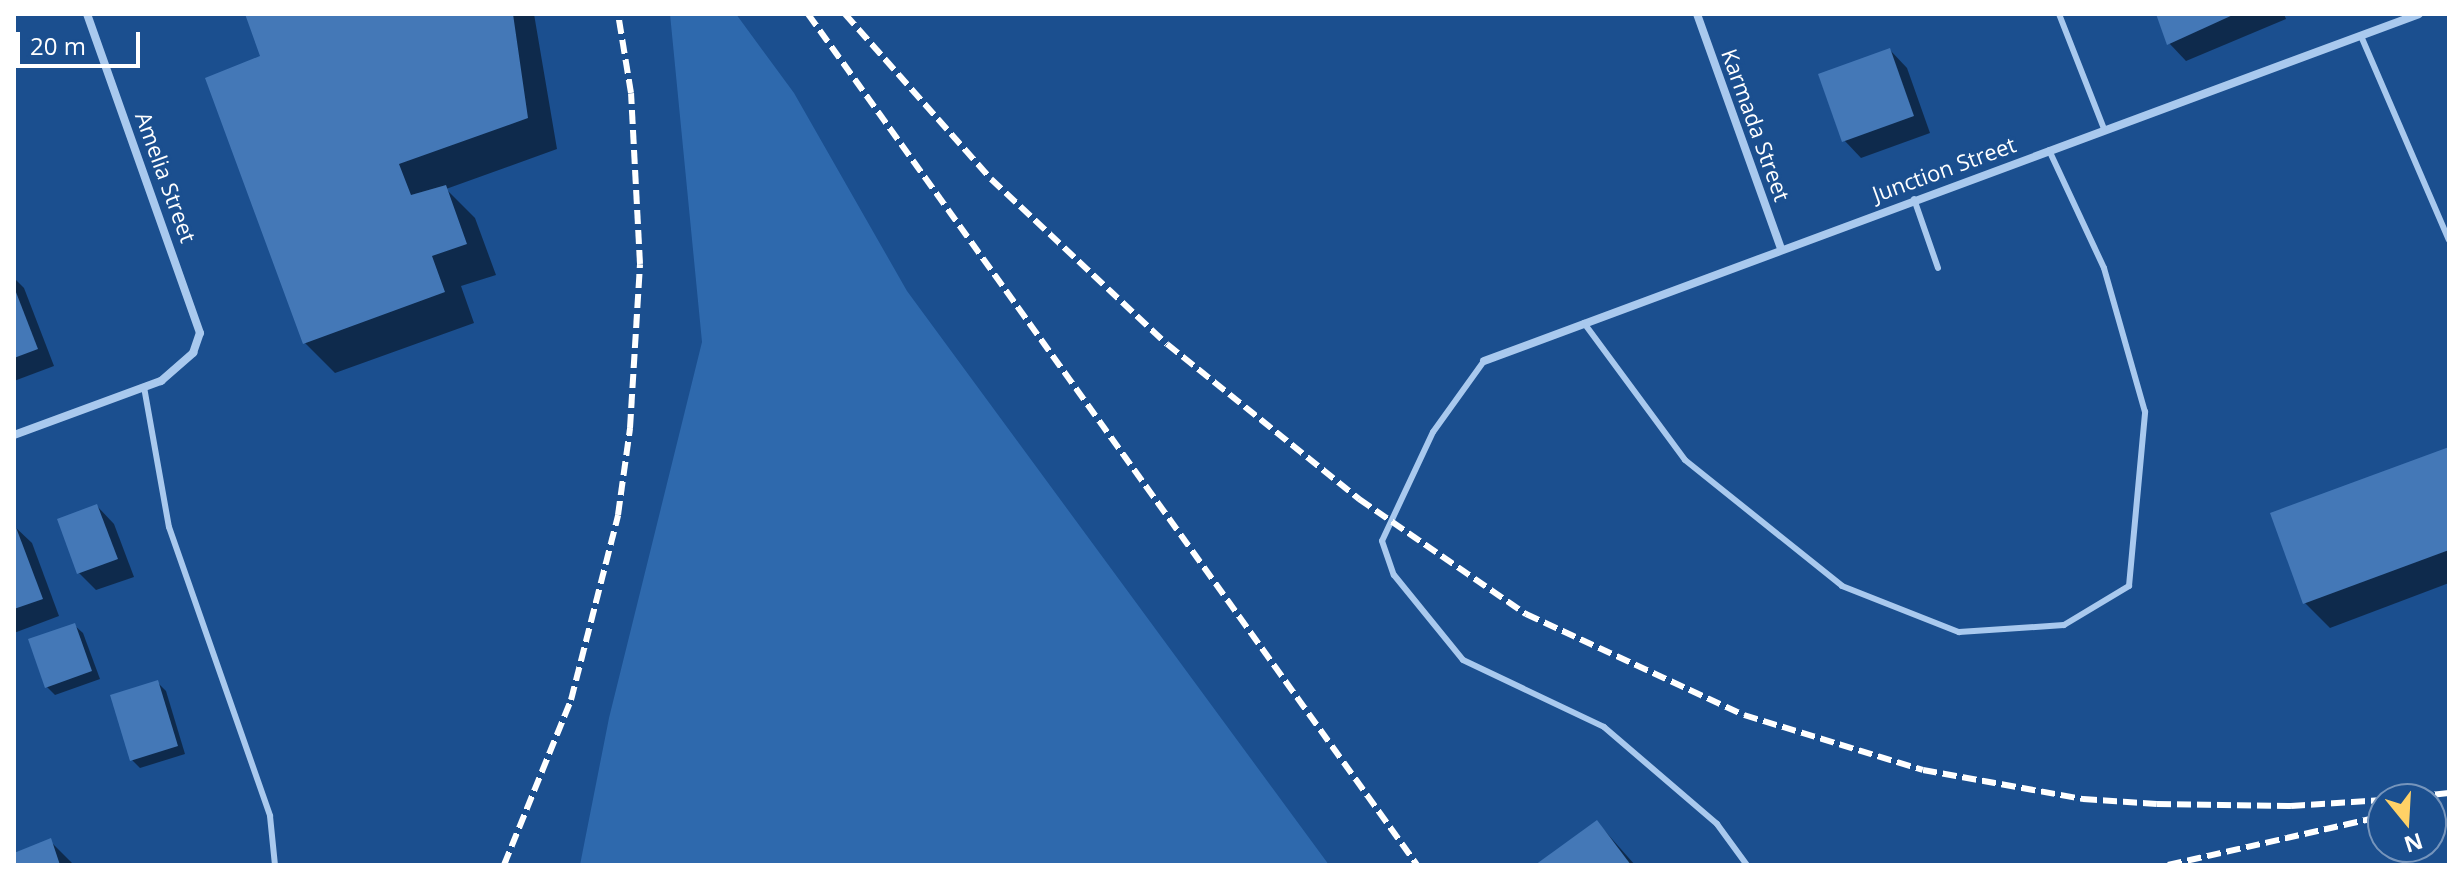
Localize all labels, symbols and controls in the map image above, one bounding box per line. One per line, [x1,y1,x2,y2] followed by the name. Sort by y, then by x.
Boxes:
[20,16,144,66] scale bar
[30,29,86,62] text: 20 m
[1716,45,1796,205] street label: Karmada Street
[130,108,202,246] street label: Amelia Street
[1869,131,2019,207] street label: Junction Street
[2367,783,2447,863] north arrow
[2401,827,2427,861] text: N

